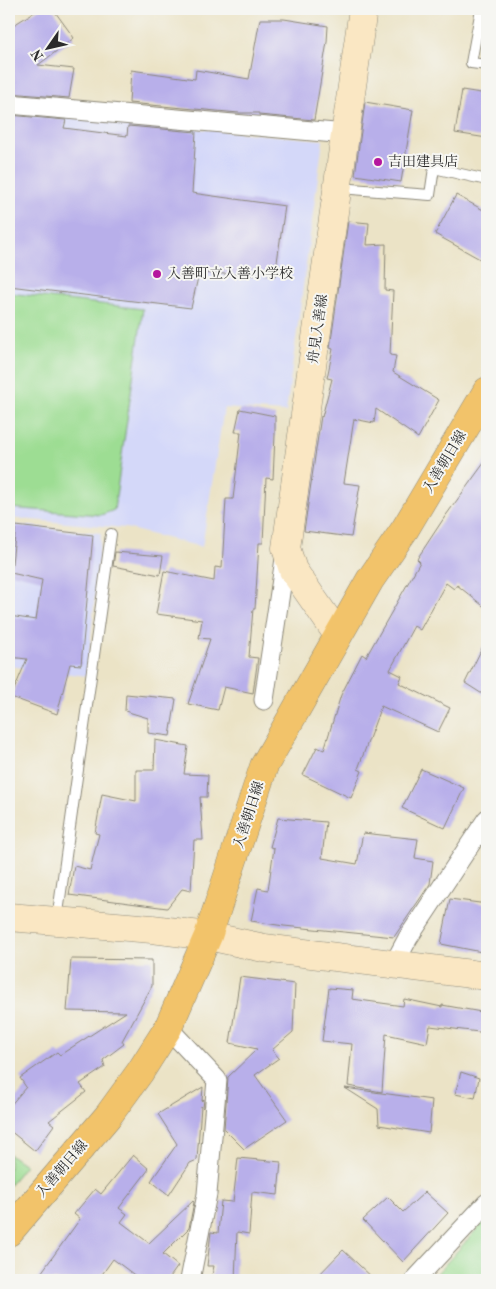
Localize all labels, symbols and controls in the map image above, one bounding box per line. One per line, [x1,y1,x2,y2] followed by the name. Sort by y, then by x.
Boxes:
[22,22,72,72] north arrow
[29,46,47,63] text: N
[388,154,458,169] place label: 吉田建具店
[372,156,384,168] marker: 吉田建具店
[167,266,293,281] place label: 入善町立入善小学校
[151,268,163,280] marker: 入善町立入善小学校
[305,293,330,365] street label: 舟見入善線
[420,428,469,496] street label: 入善朝日線
[231,779,266,850] street label: 入善朝日線
[33,1137,90,1200] street label: 入善朝日線

